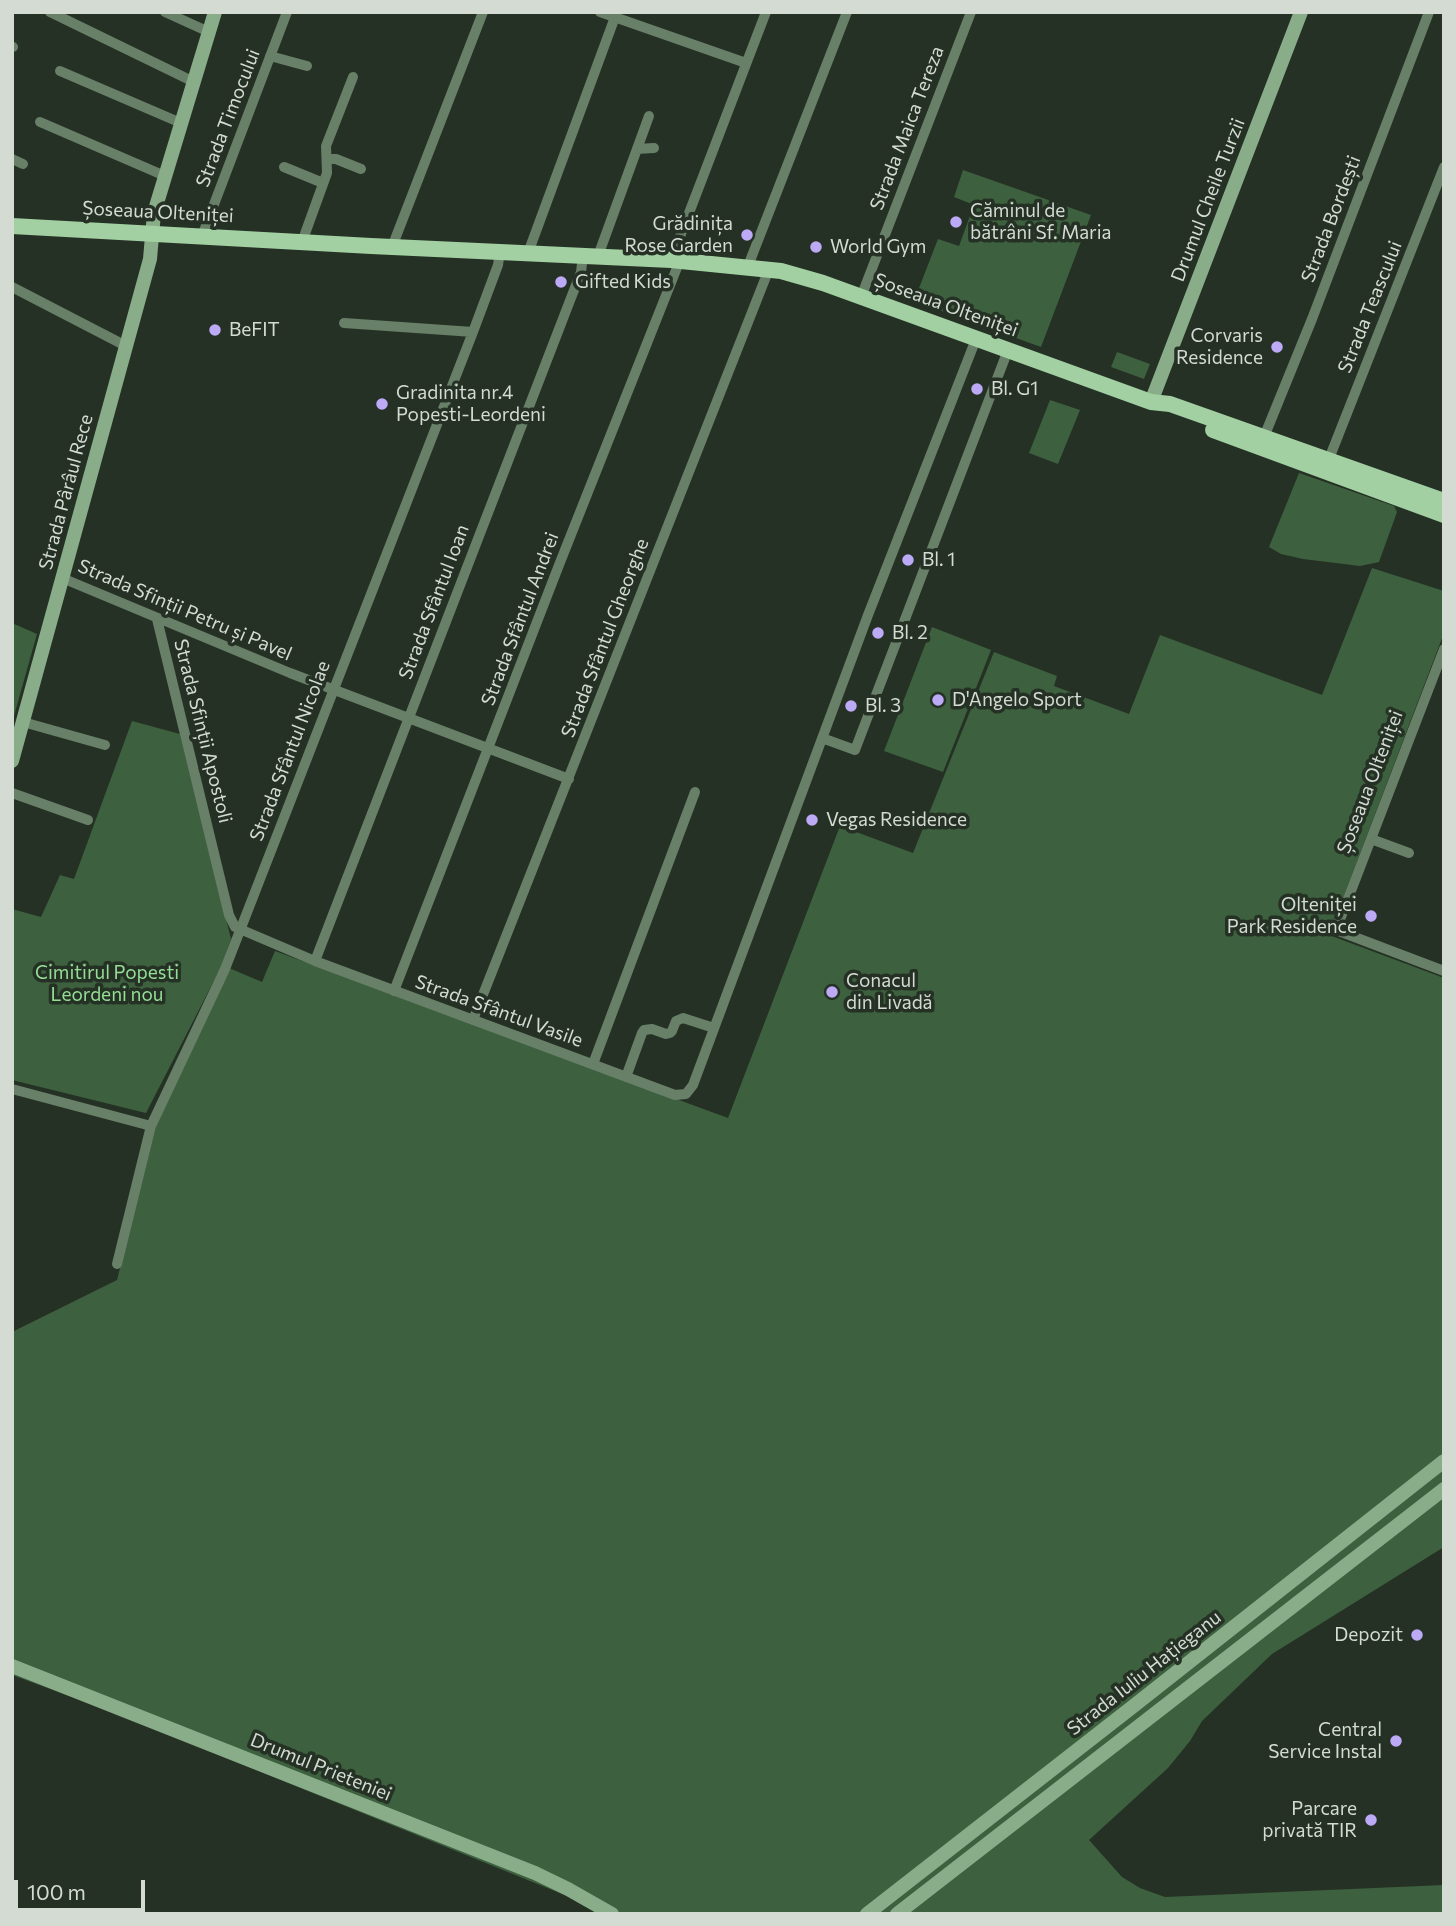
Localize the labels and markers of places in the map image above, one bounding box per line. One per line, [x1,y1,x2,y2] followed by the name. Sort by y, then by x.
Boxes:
[970,200,1112,244] place label: Căminul de bătrâni Sf. Maria
[624,213,733,257] place label: Grădinița Rose Garden
[948,214,964,230] marker: Căminul de bătrâni Sf. Maria
[739,227,755,243] marker: Grădinița Rose Garden
[830,236,926,258] place label: World Gym
[808,239,824,255] marker: World Gym
[575,271,671,293] place label: Gifted Kids
[553,274,569,290] marker: Gifted Kids
[229,319,280,341] place label: BeFIT
[207,322,223,338] marker: BeFIT
[1176,325,1263,369] place label: Corvaris Residence
[1269,339,1285,355] marker: Corvaris Residence
[991,378,1038,400] place label: Bl. G1
[969,381,985,397] marker: Bl. G1
[396,382,546,426] place label: Gradinita nr.4 Popesti-Leordeni
[374,396,390,412] marker: Gradinita nr.4 Popesti-Leordeni
[922,549,955,571] place label: Bl. 1
[900,552,916,568] marker: Bl. 1
[892,622,928,644] place label: Bl. 2
[870,625,886,641] marker: Bl. 2
[952,689,1082,711] place label: D'Angelo Sport
[930,692,946,708] marker: D'Angelo Sport
[865,695,901,717] place label: Bl. 3
[843,698,859,714] marker: Bl. 3
[826,809,967,831] place label: Vegas Residence
[804,812,820,828] marker: Vegas Residence
[1227,894,1357,938] place label: Olteniței Park Residence
[1363,908,1379,924] marker: Olteniței Park Residence
[846,970,932,1014] place label: Conacul din Livadă
[824,984,840,1000] marker: Conacul din Livadă
[1334,1624,1403,1646] place label: Depozit
[1409,1627,1425,1643] marker: Depozit
[1268,1719,1382,1763] place label: Central Service Instal
[1388,1733,1404,1749] marker: Central Service Instal
[1262,1798,1357,1842] place label: Parcare privată TIR
[1363,1812,1379,1828] marker: Parcare privată TIR

